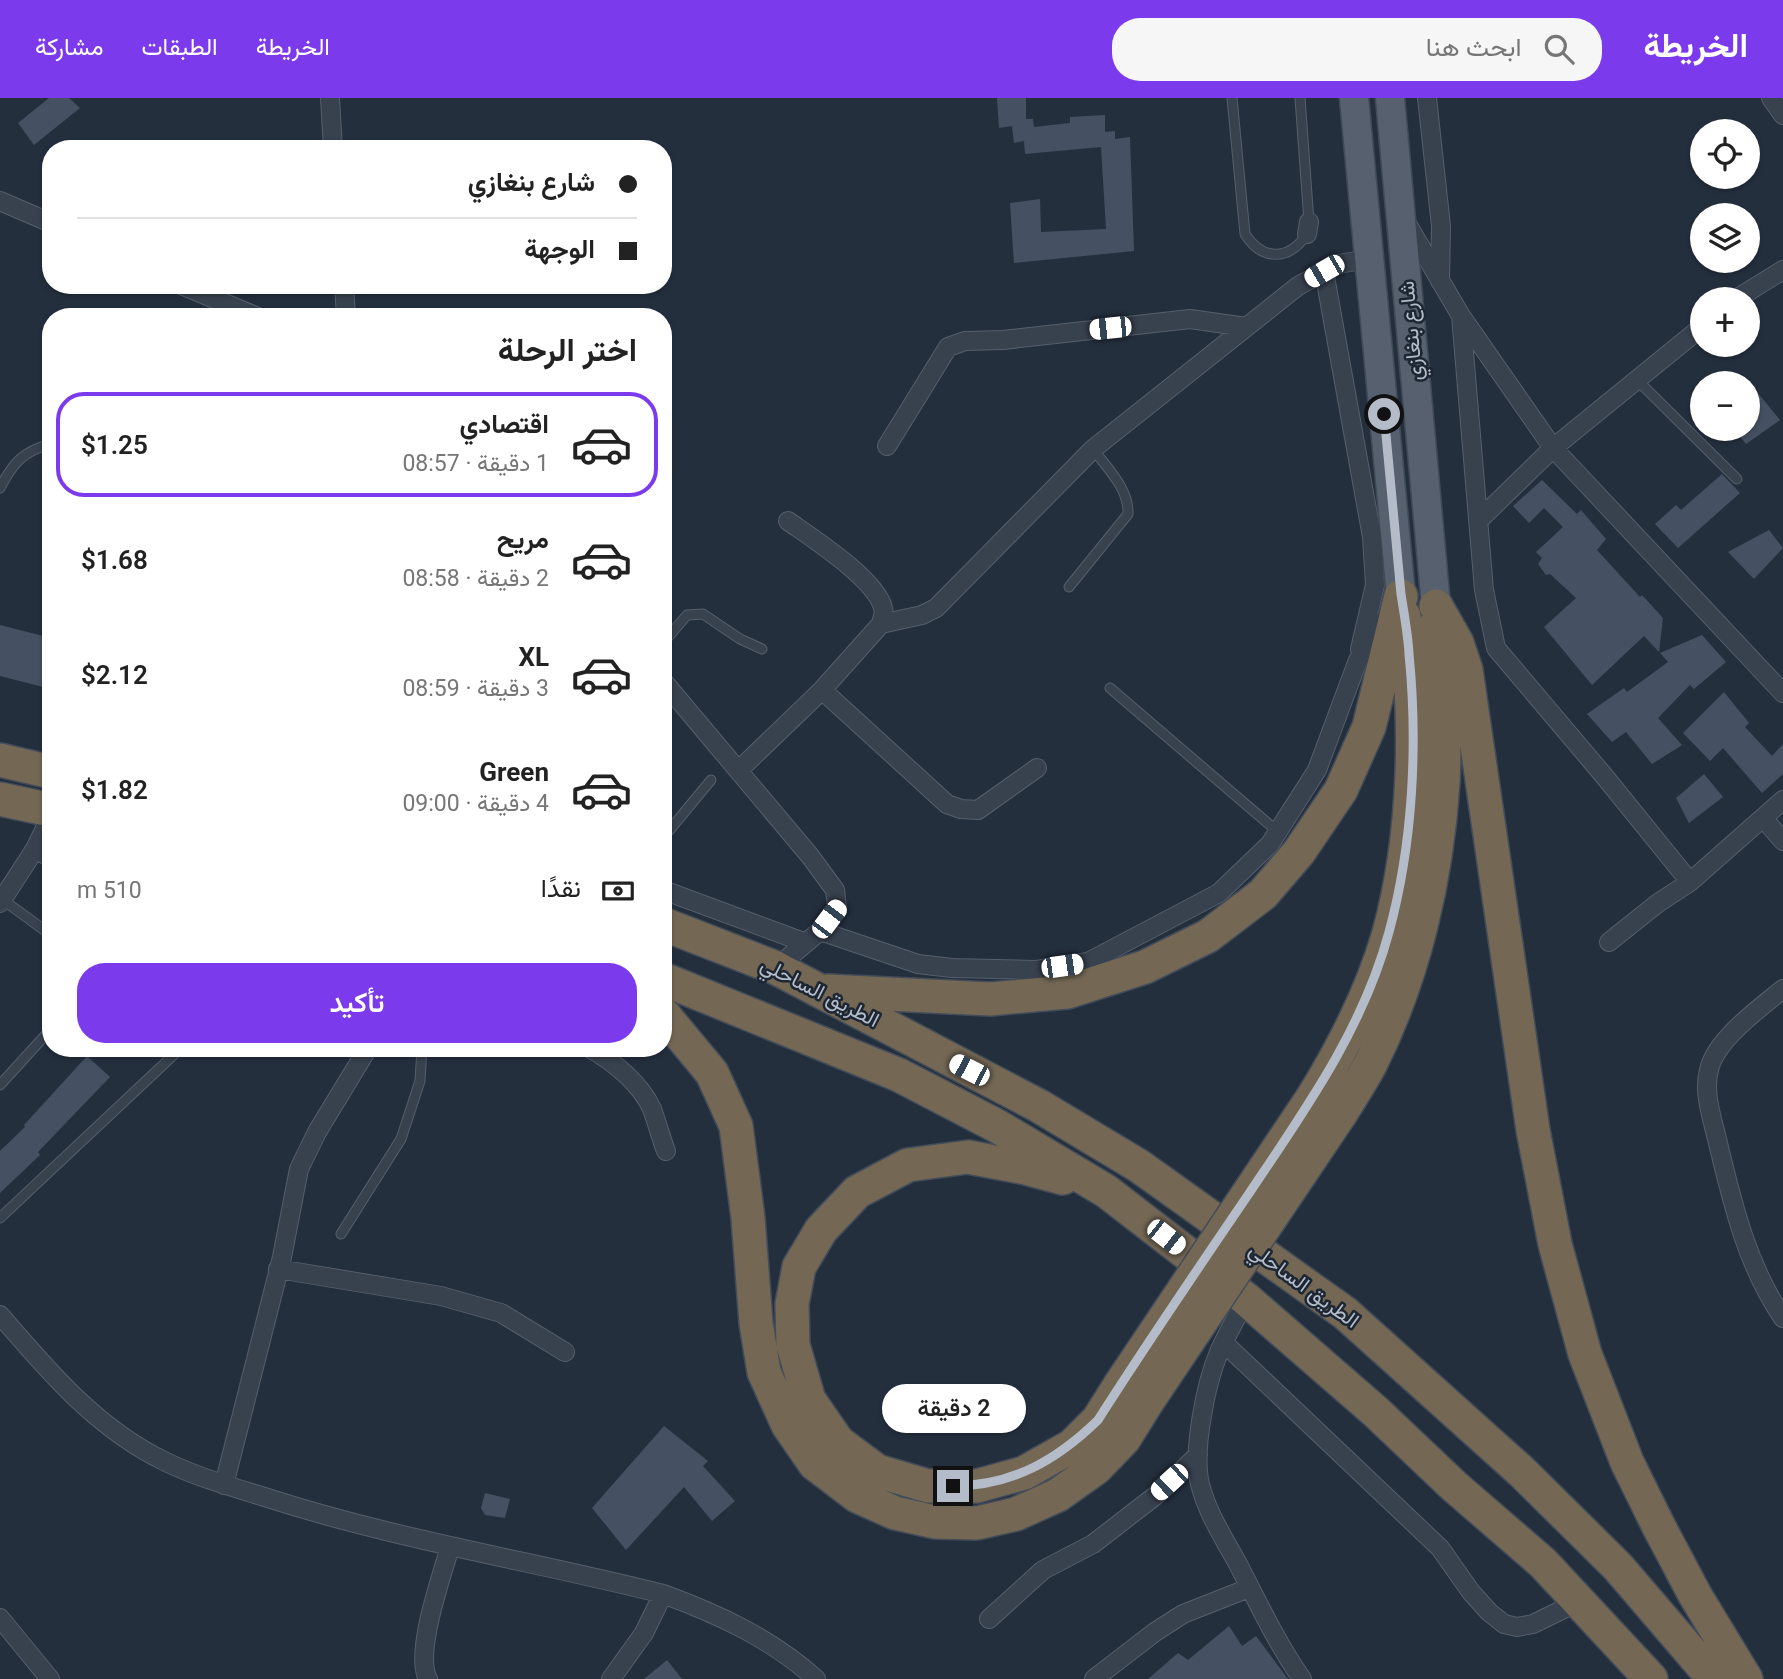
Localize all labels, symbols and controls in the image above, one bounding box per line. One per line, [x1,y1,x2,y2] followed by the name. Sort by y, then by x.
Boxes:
[1112,18,1602,81] search box
[1644,26,1748,65] text: الخريطة
[1540,30,1578,68] icon: search
[1426,32,1522,62] text: ابحث هنا
[35,33,103,61] text: مشاركة
[141,33,218,61] text: الطبقات
[256,33,330,61] text: الخريطة
[1690,119,1760,441] map controls
[1690,119,1760,189] button: locate
[468,167,595,197] text: شارع بنغازي
[1690,203,1760,273] button: layers
[524,234,595,264] text: الوجهة
[1301,251,1348,291] car
[1395,280,1432,382] street label: شارع بنغازي
[1690,287,1760,357] button: +
[1089,315,1132,341] car
[498,331,637,369] text: اختر الرحلة
[1690,371,1760,441] button: −
[1368,398,1400,430] route start
[460,409,549,439] text: اقتصادي
[570,413,633,476] icon: car
[81,430,148,460] text: $1.25
[402,450,549,477] text: 1 دقيقة · 08:57
[497,524,549,554] text: مريح
[570,528,633,591] icon: car
[81,545,148,575] text: $1.68
[402,565,549,592] text: 2 دقيقة · 08:58
[518,642,549,672] text: XL
[570,643,633,706] icon: car
[81,660,148,690] text: $2.12
[402,675,549,702] text: 3 دقيقة · 08:59
[479,757,549,787] text: Green
[570,758,633,821] icon: car
[81,775,148,805] text: $1.82
[402,790,549,817] text: 4 دقيقة · 09:00
[599,872,637,910] icon: cash
[541,873,581,903] text: نقدًا
[77,877,142,904] text: 510 m
[808,896,851,942] car
[755,952,883,1037] street label: الطريق الساحلي
[1040,953,1085,979] car
[77,963,637,1043] button: تأكيد
[946,1051,993,1089] car
[1143,1216,1190,1258] car
[1242,1237,1364,1337] street label: الطريق الساحلي
[881,1384,1025,1434] callout: 2 دقيقة
[918,1395,990,1422] text: 2 دقيقة
[1147,1460,1192,1504] car
[937,1470,969,1502] route end

